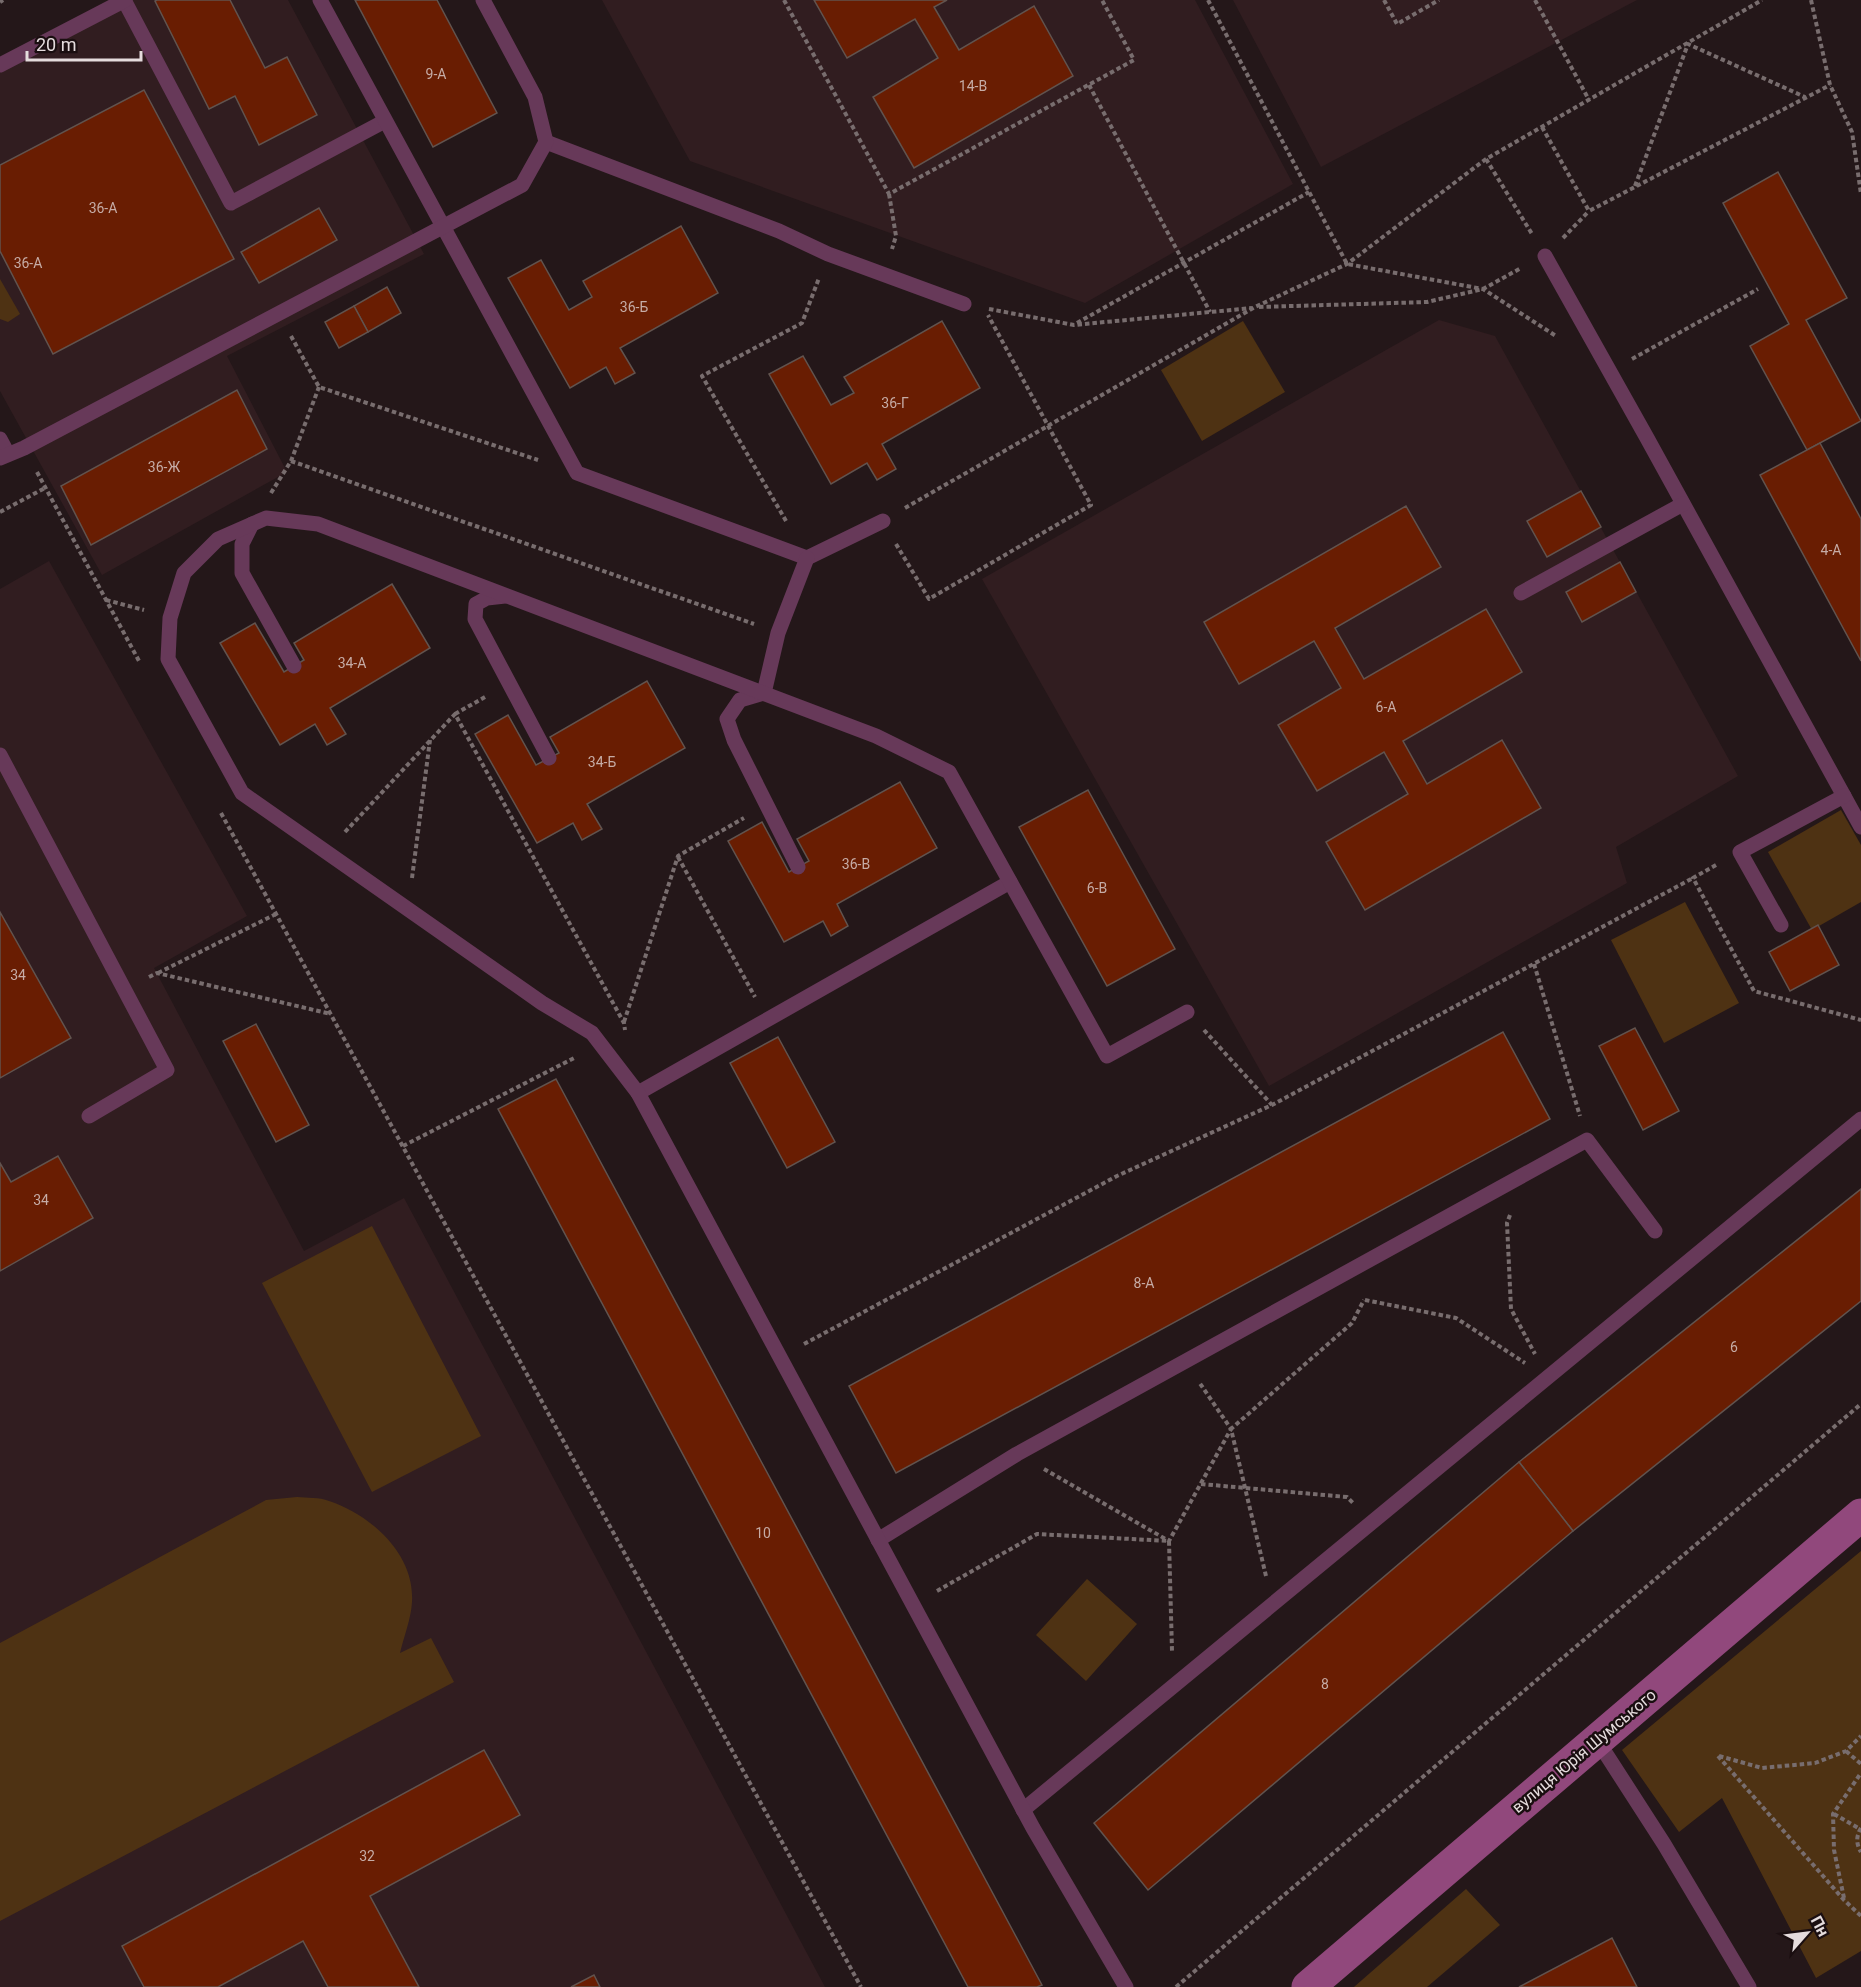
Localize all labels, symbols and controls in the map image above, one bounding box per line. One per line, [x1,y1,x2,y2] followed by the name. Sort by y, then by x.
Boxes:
[27,24,141,62] scale bar
[36,34,76,55] text: 20 m
[426,66,446,82] house number: 9-А
[959,78,987,94] house number: 14-В
[89,200,117,216] house number: 36-А
[14,255,42,271] house number: 36-А
[620,299,648,315] house number: 36-Б
[881,395,909,411] house number: 36-Г
[148,459,180,475] house number: 36-Ж
[1821,542,1841,558] house number: 4-А
[338,655,366,671] house number: 34-А
[1376,699,1396,715] house number: 6-А
[588,754,616,770] house number: 34-Б
[842,856,870,872] house number: 36-В
[1087,880,1107,896] house number: 6-В
[10,967,26,983] house number: 34
[33,1192,49,1208] house number: 34
[1134,1275,1154,1291] house number: 8-А
[1730,1339,1738,1355] house number: 6
[755,1525,771,1541] house number: 10
[1321,1676,1329,1692] house number: 8
[1508,1685,1660,1817] street label: вулиця Юрія Шумського
[359,1848,375,1864] house number: 32
[1777,1903,1837,1963] north arrow
[1807,1913,1833,1940] text: Пн

